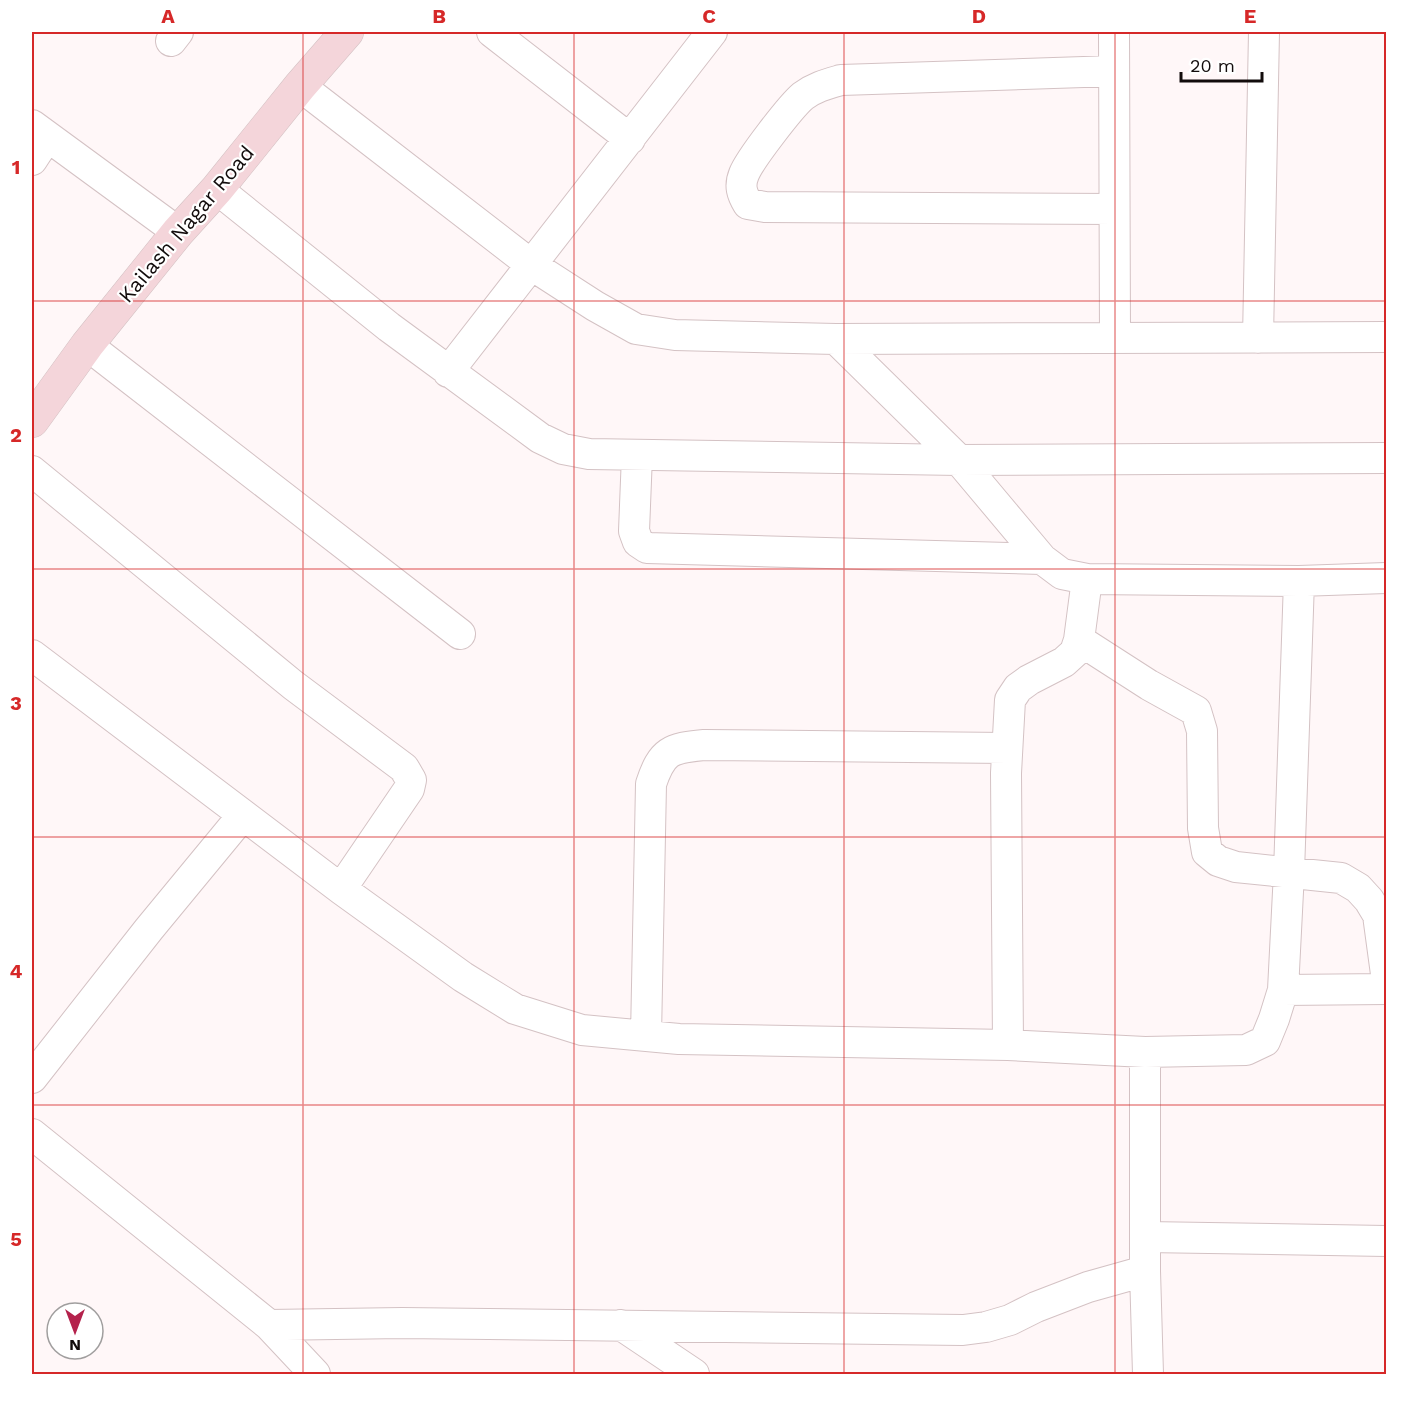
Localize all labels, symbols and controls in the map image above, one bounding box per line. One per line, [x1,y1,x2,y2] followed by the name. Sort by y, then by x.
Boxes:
[161,4,175,28] text: A
[432,4,446,28] text: B
[702,4,716,28] text: C
[972,4,986,28] text: D
[1244,4,1256,28] text: E
[1181,45,1262,83] scale bar
[1190,55,1235,76] text: 20 m
[113,140,259,308] street label: Kailash Nagar Road
[12,155,20,179] text: 1
[10,423,22,447] text: 2
[10,691,22,715] text: 3
[10,959,23,983] text: 4
[10,1227,22,1251] text: 5
[45,1301,105,1361] north arrow
[69,1336,81,1355] text: N

